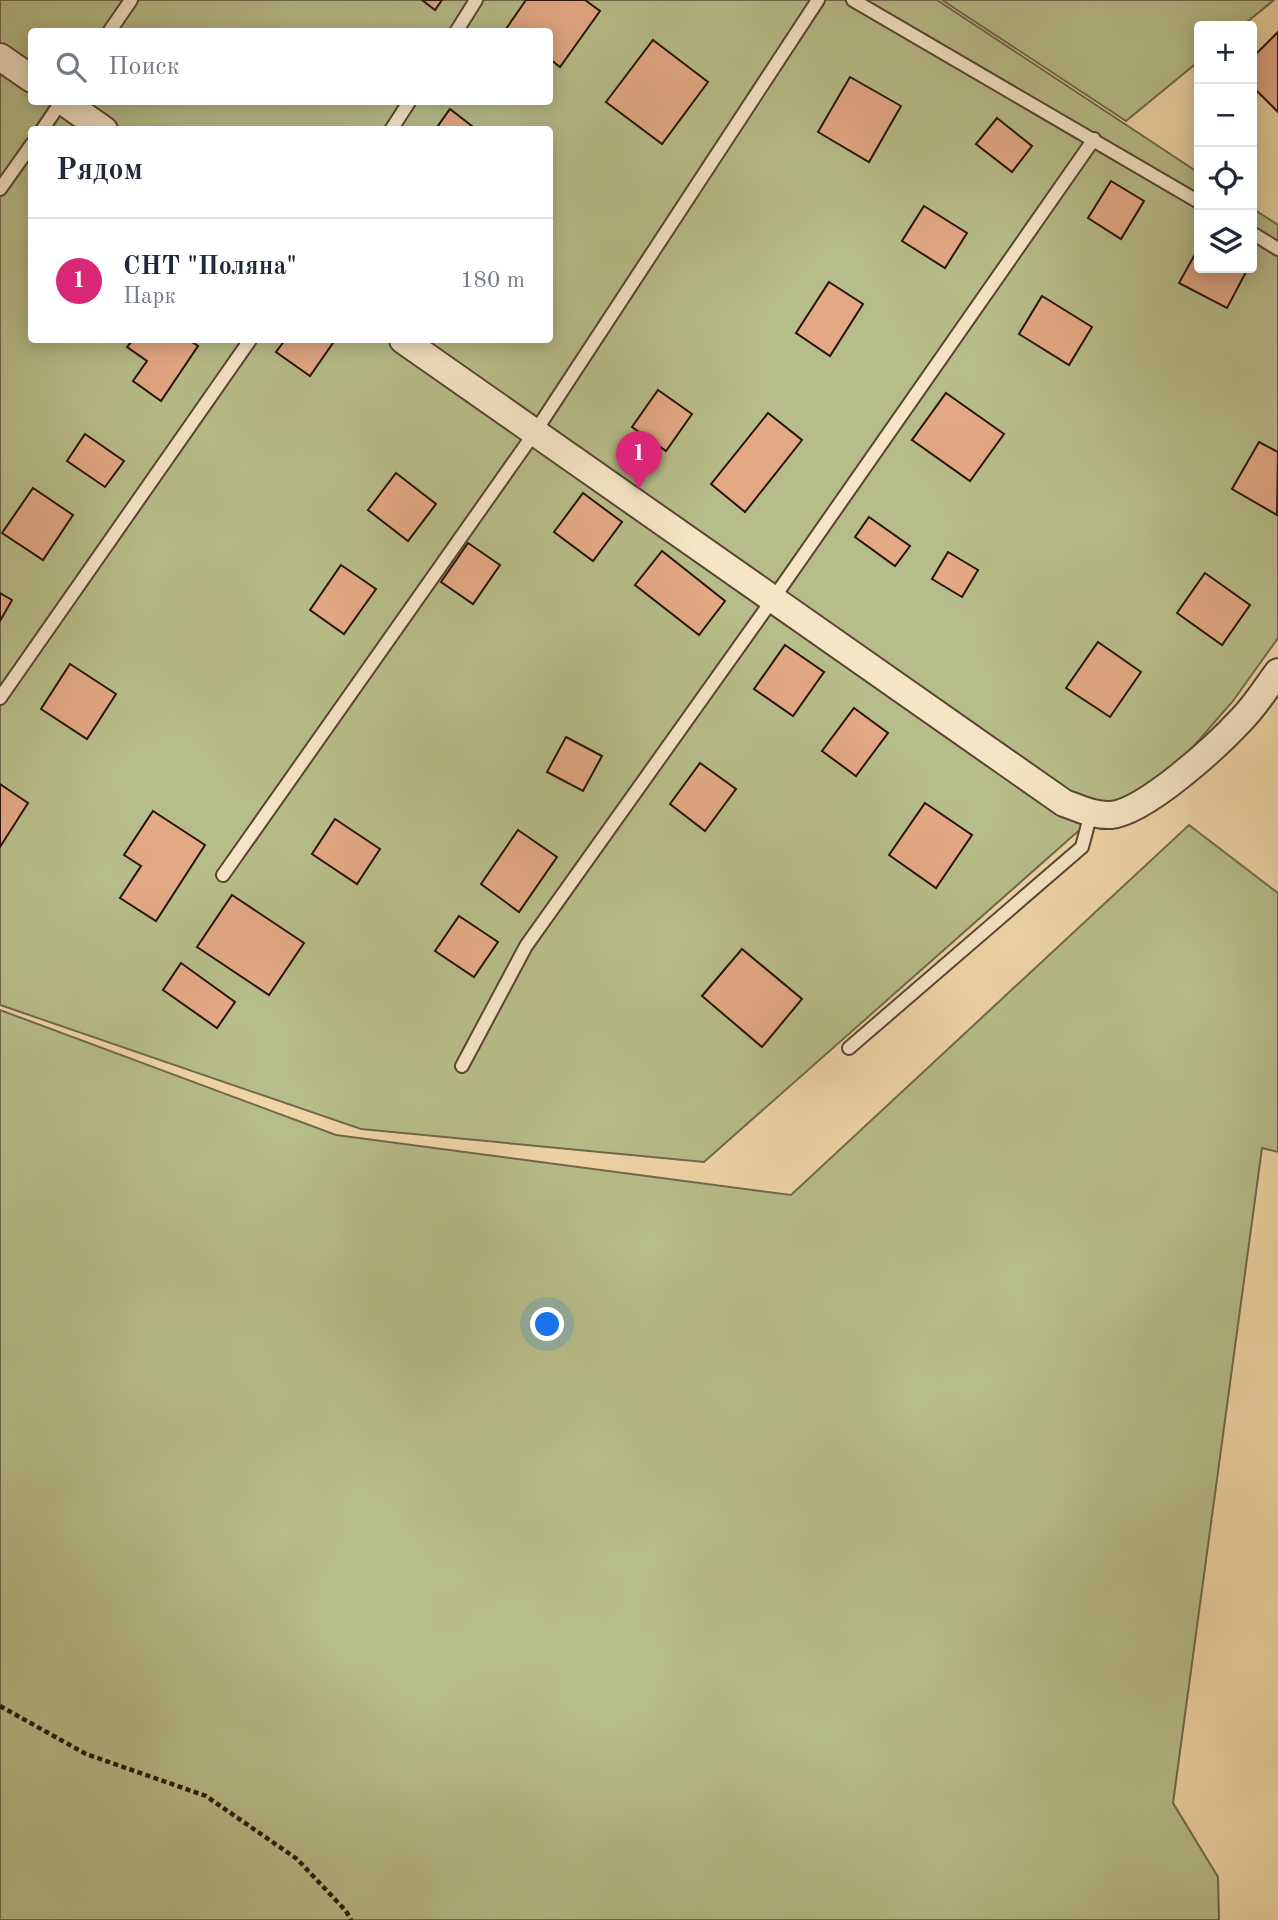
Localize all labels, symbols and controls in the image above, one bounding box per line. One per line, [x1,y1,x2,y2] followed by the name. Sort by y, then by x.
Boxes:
[1194,21,1257,273] map controls
[1194,21,1257,84] button: +
[28,28,553,105] search box
[52,48,90,86] icon: search
[108,54,180,80] text: Поиск
[1194,84,1257,147] button: −
[1194,147,1257,210] button: locate
[56,156,143,186] text: Рядом
[1194,210,1257,273] button: layers
[123,254,297,280] text: СНТ "Поляна"
[72,269,86,292] text: 1
[460,269,525,292] text: 180 m
[123,285,176,308] text: Парк
[616,431,662,489] pin: 1
[530,1307,564,1341] your location

